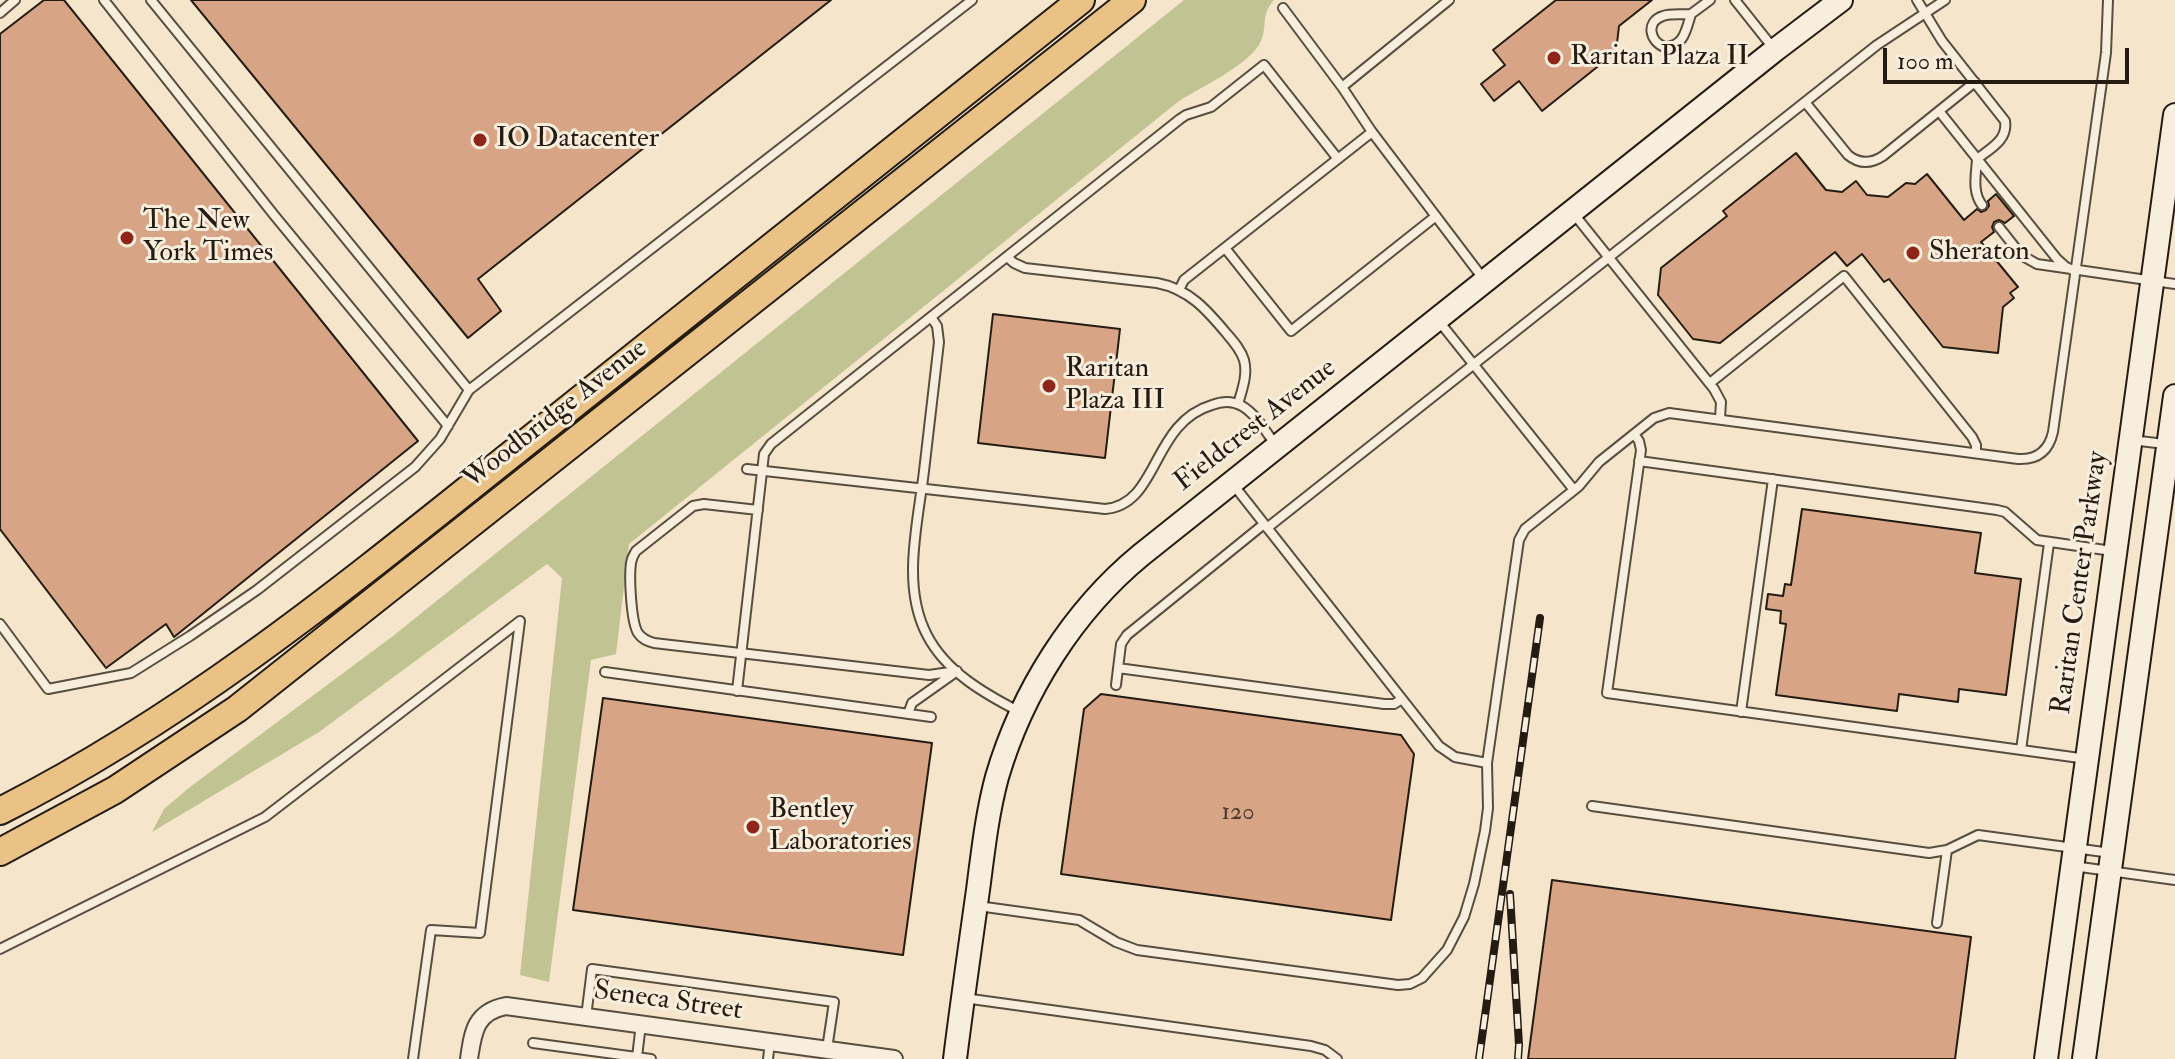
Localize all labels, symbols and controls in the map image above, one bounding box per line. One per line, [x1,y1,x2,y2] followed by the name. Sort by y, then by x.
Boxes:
[1887,32,2133,82] scale bar
[1570,41,1749,75] place label: Raritan Plaza II
[1897,46,1954,77] text: 100 m
[1545,49,1563,67] marker: Raritan Plaza II
[496,123,659,157] place label: IO Datacenter
[471,131,489,149] marker: IO Datacenter
[143,205,273,271] place label: The New York Times
[118,229,136,247] marker: The New York Times
[1929,236,2030,270] place label: Sheraton
[1904,244,1922,262] marker: Sheraton
[457,333,655,497] street label: Woodbridge Avenue
[1168,352,1344,500] street label: Fieldcrest Avenue
[1065,353,1165,419] place label: Raritan Plaza III
[1040,377,1058,395] marker: Raritan Plaza III
[2046,449,2116,717] street label: Raritan Center Parkway
[769,794,911,860] place label: Bentley Laboratories
[1221,800,1255,828] house number: 120
[744,818,762,836] marker: Bentley Laboratories
[592,975,744,1029] street label: Seneca Street

